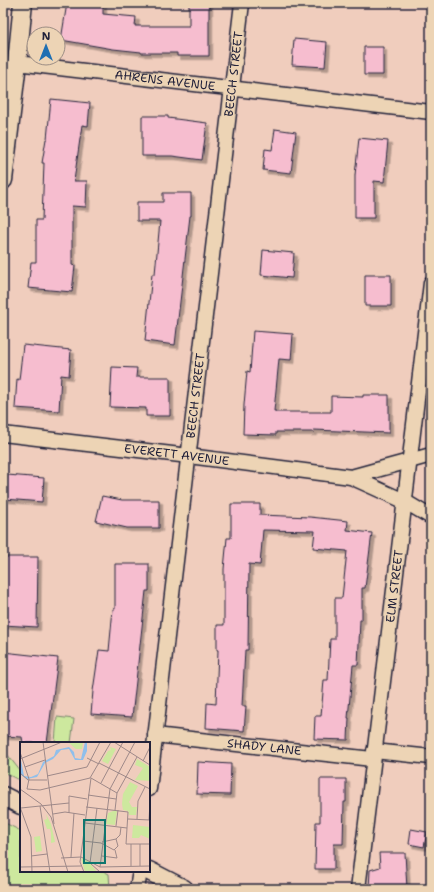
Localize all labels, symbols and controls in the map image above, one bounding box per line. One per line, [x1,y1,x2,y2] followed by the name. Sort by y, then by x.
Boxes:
[26,26,66,66] north arrow
[42,29,51,44] text: N
[221,30,247,117] street label: BEECH STREET
[114,67,216,94] street label: AHRENS AVENUE
[183,352,209,439] street label: BEECH STREET
[123,440,230,469] street label: EVERETT AVENUE
[382,548,407,623] street label: ELM STREET
[226,735,302,759] street label: SHADY LANE
[20,742,150,872] inset map

